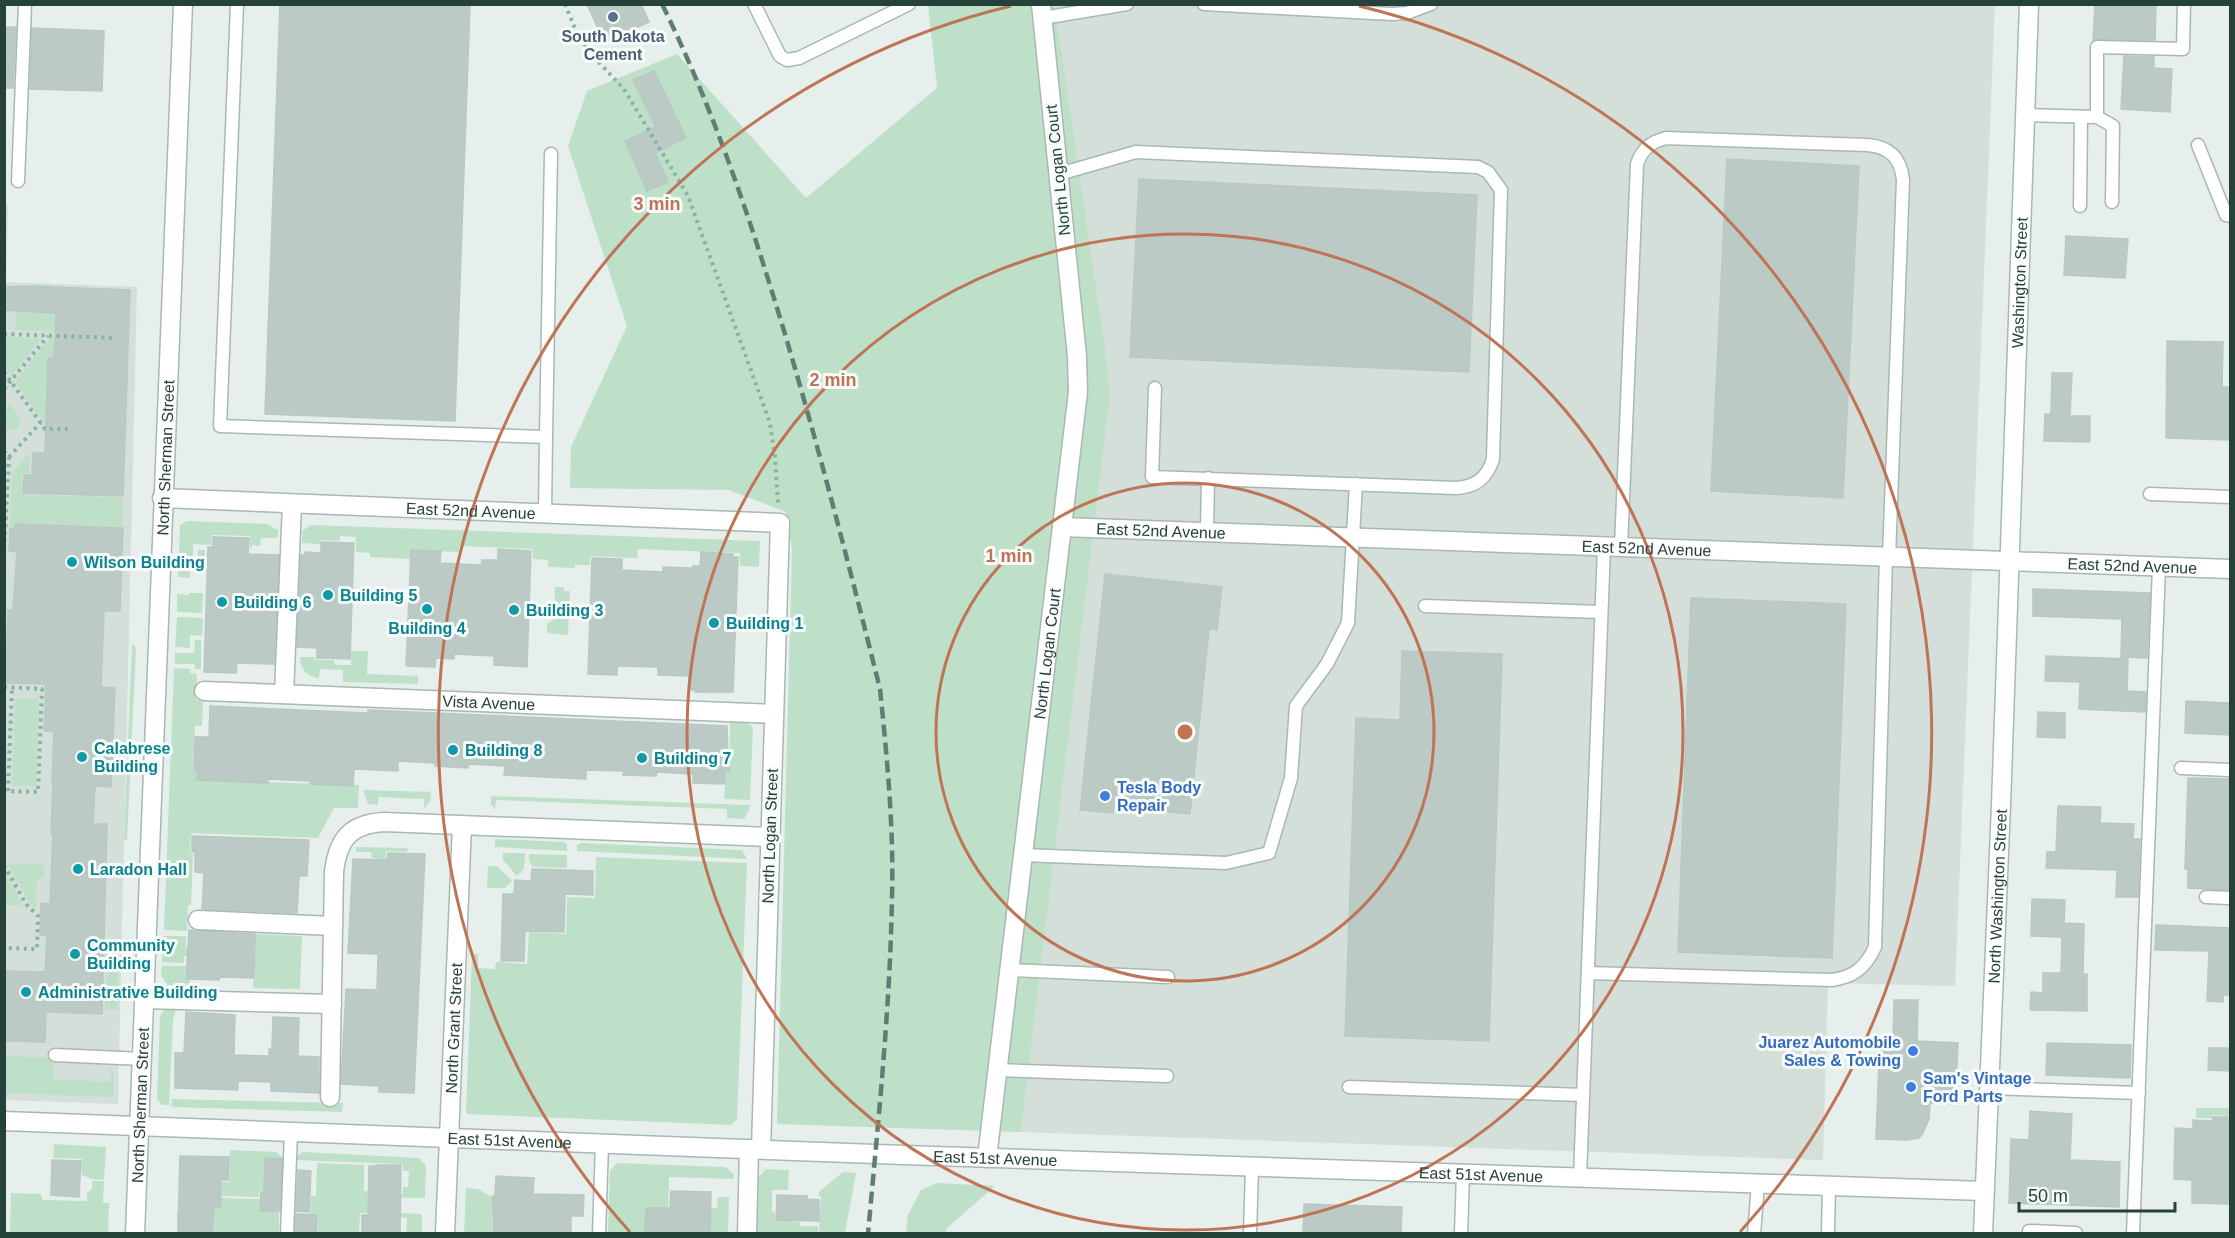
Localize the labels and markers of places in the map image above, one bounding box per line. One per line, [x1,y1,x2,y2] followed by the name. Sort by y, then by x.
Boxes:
[606,10,620,24] marker: South Dakota Cement
[561,28,665,63] place label: South Dakota Cement
[84,554,205,571] place label: Wilson Building
[65,555,79,569] marker: Wilson Building
[340,587,417,604] place label: Building 5
[321,588,335,602] marker: Building 5
[234,594,311,611] place label: Building 6
[215,595,229,609] marker: Building 6
[420,602,434,616] marker: Building 4
[526,602,603,619] place label: Building 3
[507,603,521,617] marker: Building 3
[726,615,803,632] place label: Building 1
[707,616,721,630] marker: Building 1
[388,620,466,637] place label: Building 4
[1175,722,1195,742] centre of rings
[94,740,171,775] place label: Calabrese Building
[465,742,542,759] place label: Building 8
[446,743,460,757] marker: Building 8
[75,750,89,764] marker: Calabrese Building
[654,750,731,767] place label: Building 7
[635,751,649,765] marker: Building 7
[1117,779,1201,814] place label: Tesla Body Repair
[1098,789,1112,803] marker: Tesla Body Repair
[90,861,187,878] place label: Laradon Hall
[71,862,85,876] marker: Laradon Hall
[87,937,175,972] place label: Community Building
[68,947,82,961] marker: Community Building
[38,984,218,1001] place label: Administrative Building
[19,985,33,999] marker: Administrative Building
[1758,1034,1901,1069] place label: Juarez Automobile Sales & Towing
[1906,1044,1920,1058] marker: Juarez Automobile Sales & Towing
[1923,1070,2032,1105] place label: Sam's Vintage Ford Parts
[1904,1080,1918,1094] marker: Sam's Vintage Ford Parts

